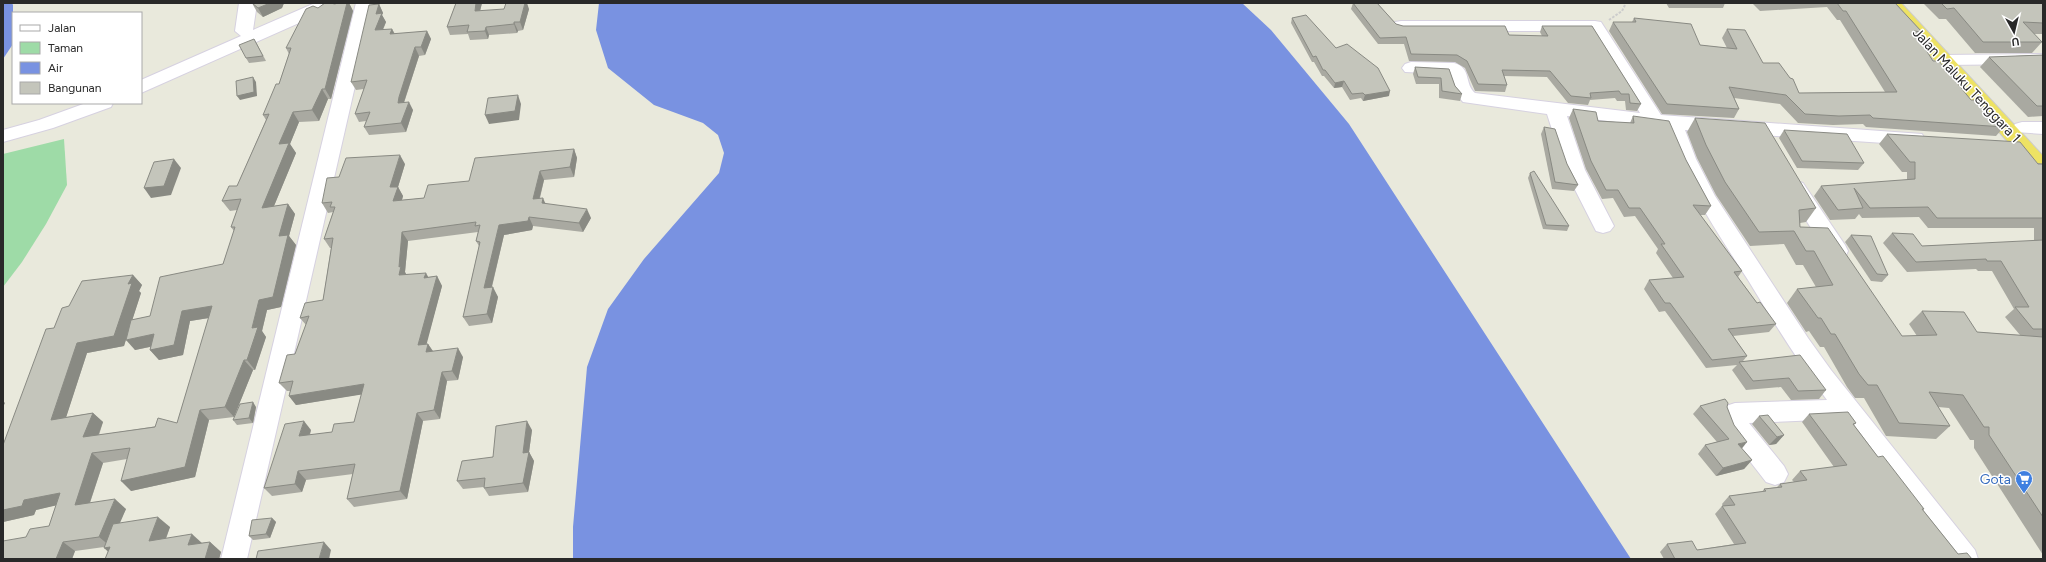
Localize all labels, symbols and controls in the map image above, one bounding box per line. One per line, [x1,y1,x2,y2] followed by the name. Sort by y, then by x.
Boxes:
[12,12,142,104] legend
[1994,12,2034,52] north arrow
[48,21,76,35] text: Jalan
[1909,24,2024,146] street label: Jalan Maluku Tenggara 1
[2010,34,2020,48] text: U
[48,41,83,55] text: Taman
[48,61,63,75] text: Air
[48,81,102,95] text: Bangunan
[2014,469,2034,494] supermarket icon: Gota
[1980,471,2011,488] place label: Gota

